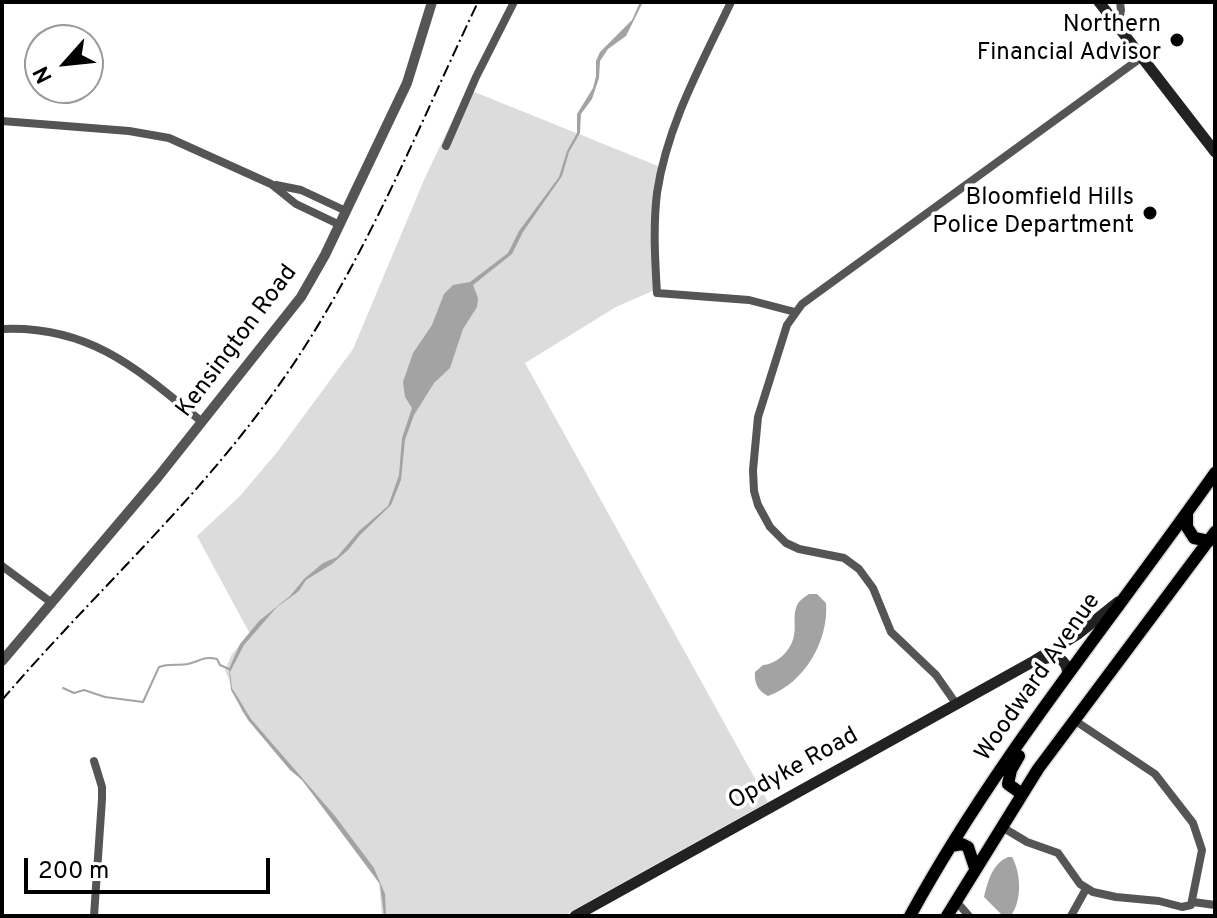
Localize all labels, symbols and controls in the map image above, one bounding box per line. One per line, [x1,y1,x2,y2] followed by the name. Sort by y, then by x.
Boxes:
[977,12,1161,68] place label: Northern Financial Advisor
[24,24,104,104] north arrow
[1168,31,1186,49] marker: Northern Financial Advisor
[28,61,60,87] text: N
[932,185,1134,241] place label: Bloomfield Hills Police Department
[1141,204,1159,222] marker: Bloomfield Hills Police Department
[171,260,305,424] street label: Kensington Road
[970,588,1108,768] street label: Woodward Avenue
[724,723,864,817] street label: Opdyke Road
[28,842,274,892] scale bar
[38,857,109,887] text: 200 m

